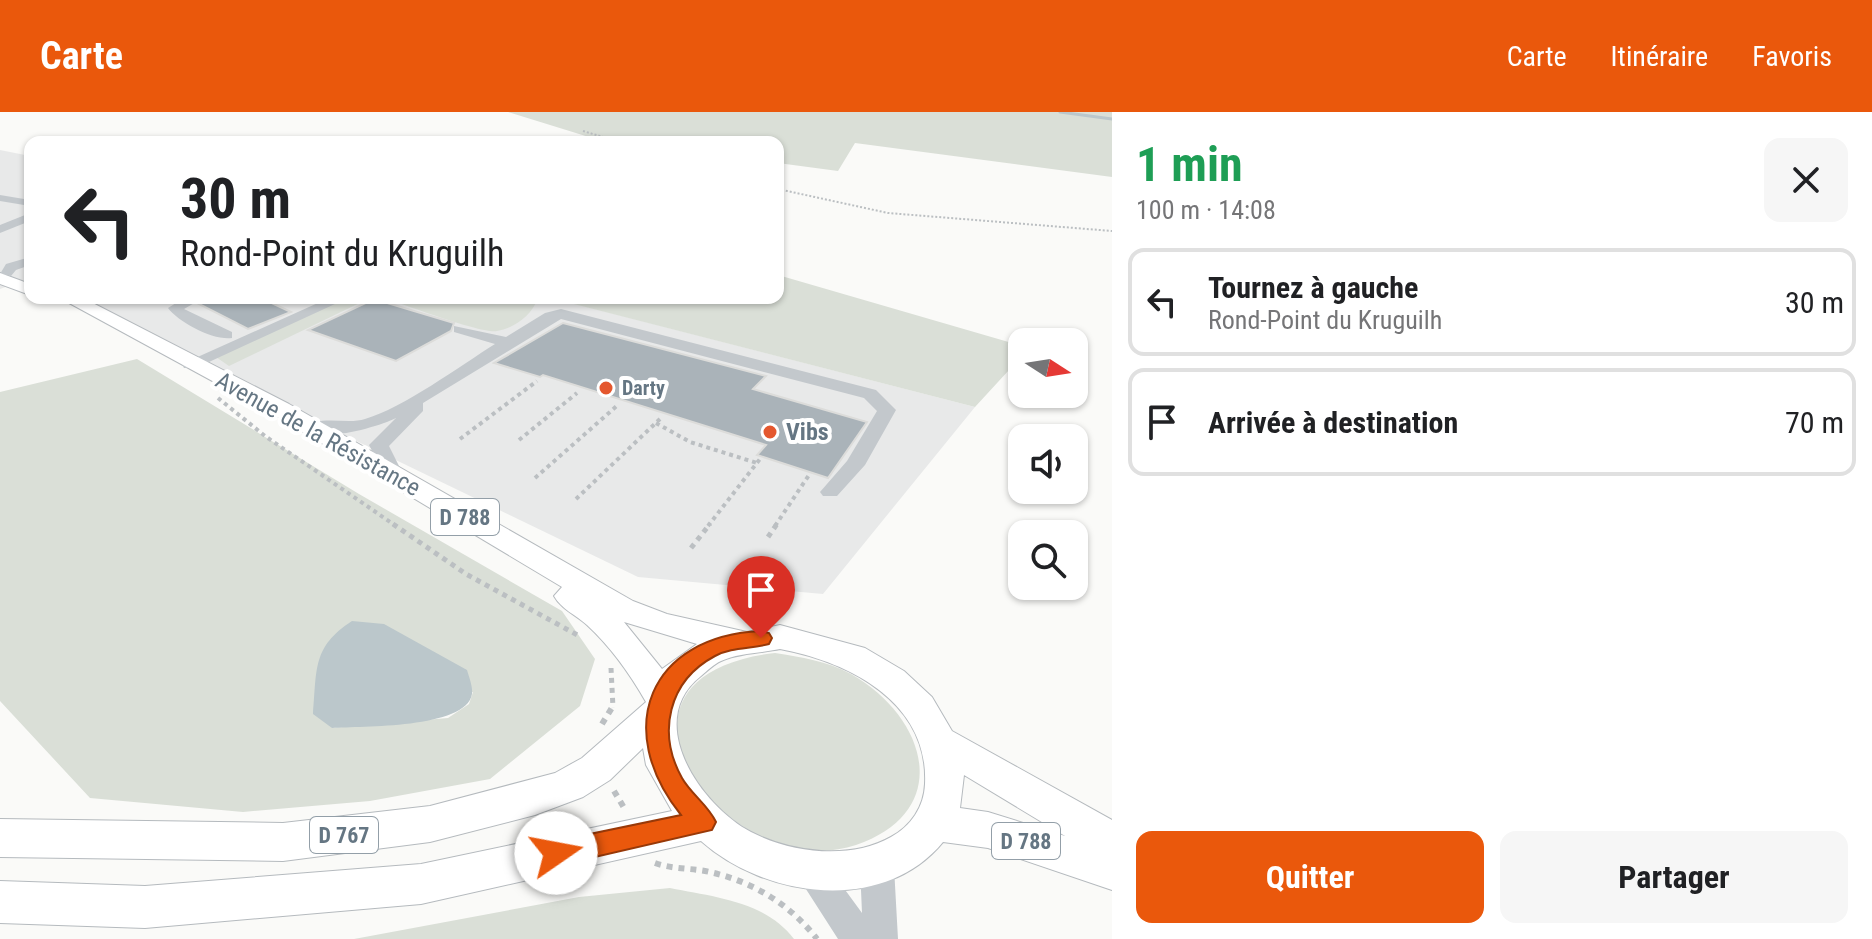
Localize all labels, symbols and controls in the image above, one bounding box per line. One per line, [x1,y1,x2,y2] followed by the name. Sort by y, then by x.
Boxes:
[40,34,123,78] text: Carte
[1507,40,1567,73] text: Carte
[1611,40,1708,73] text: Itinéraire
[1752,40,1832,73] text: Favoris
[1136,136,1243,193] text: 1 min
[1764,138,1848,222] button: close
[180,166,291,232] text: 30 m
[48,168,152,272] icon: left
[1136,195,1276,225] text: 100 m · 14:08
[180,233,504,275] text: Rond-Point du Kruguilh
[1208,270,1418,305] text: Tournez à gauche
[1140,280,1184,324] icon: left
[1785,285,1844,320] text: 30 m
[1208,305,1442,335] text: Rond-Point du Kruguilh
[1008,328,1088,408] north arrow
[1008,328,1088,600] map controls
[211,366,425,502] street label: Avenue de la Résistance
[622,376,665,400] place label: Darty
[597,379,615,397] marker: Darty
[1140,400,1184,444] icon: arrive
[1208,405,1458,440] text: Arrivée à destination
[1785,405,1844,440] text: 70 m
[786,418,829,446] place label: Vibs
[761,423,779,441] marker: Vibs
[1008,424,1088,504] button: sound
[431,499,499,535] road number: D 788
[1008,520,1088,600] button: search
[727,556,795,638] pin
[739,568,783,612] icon: arrive
[514,811,598,895] position arrow
[310,817,378,853] road number: D 767
[992,823,1060,859] road number: D 788
[1136,831,1484,923] button: Quitter
[1500,831,1848,923] button: Partager

